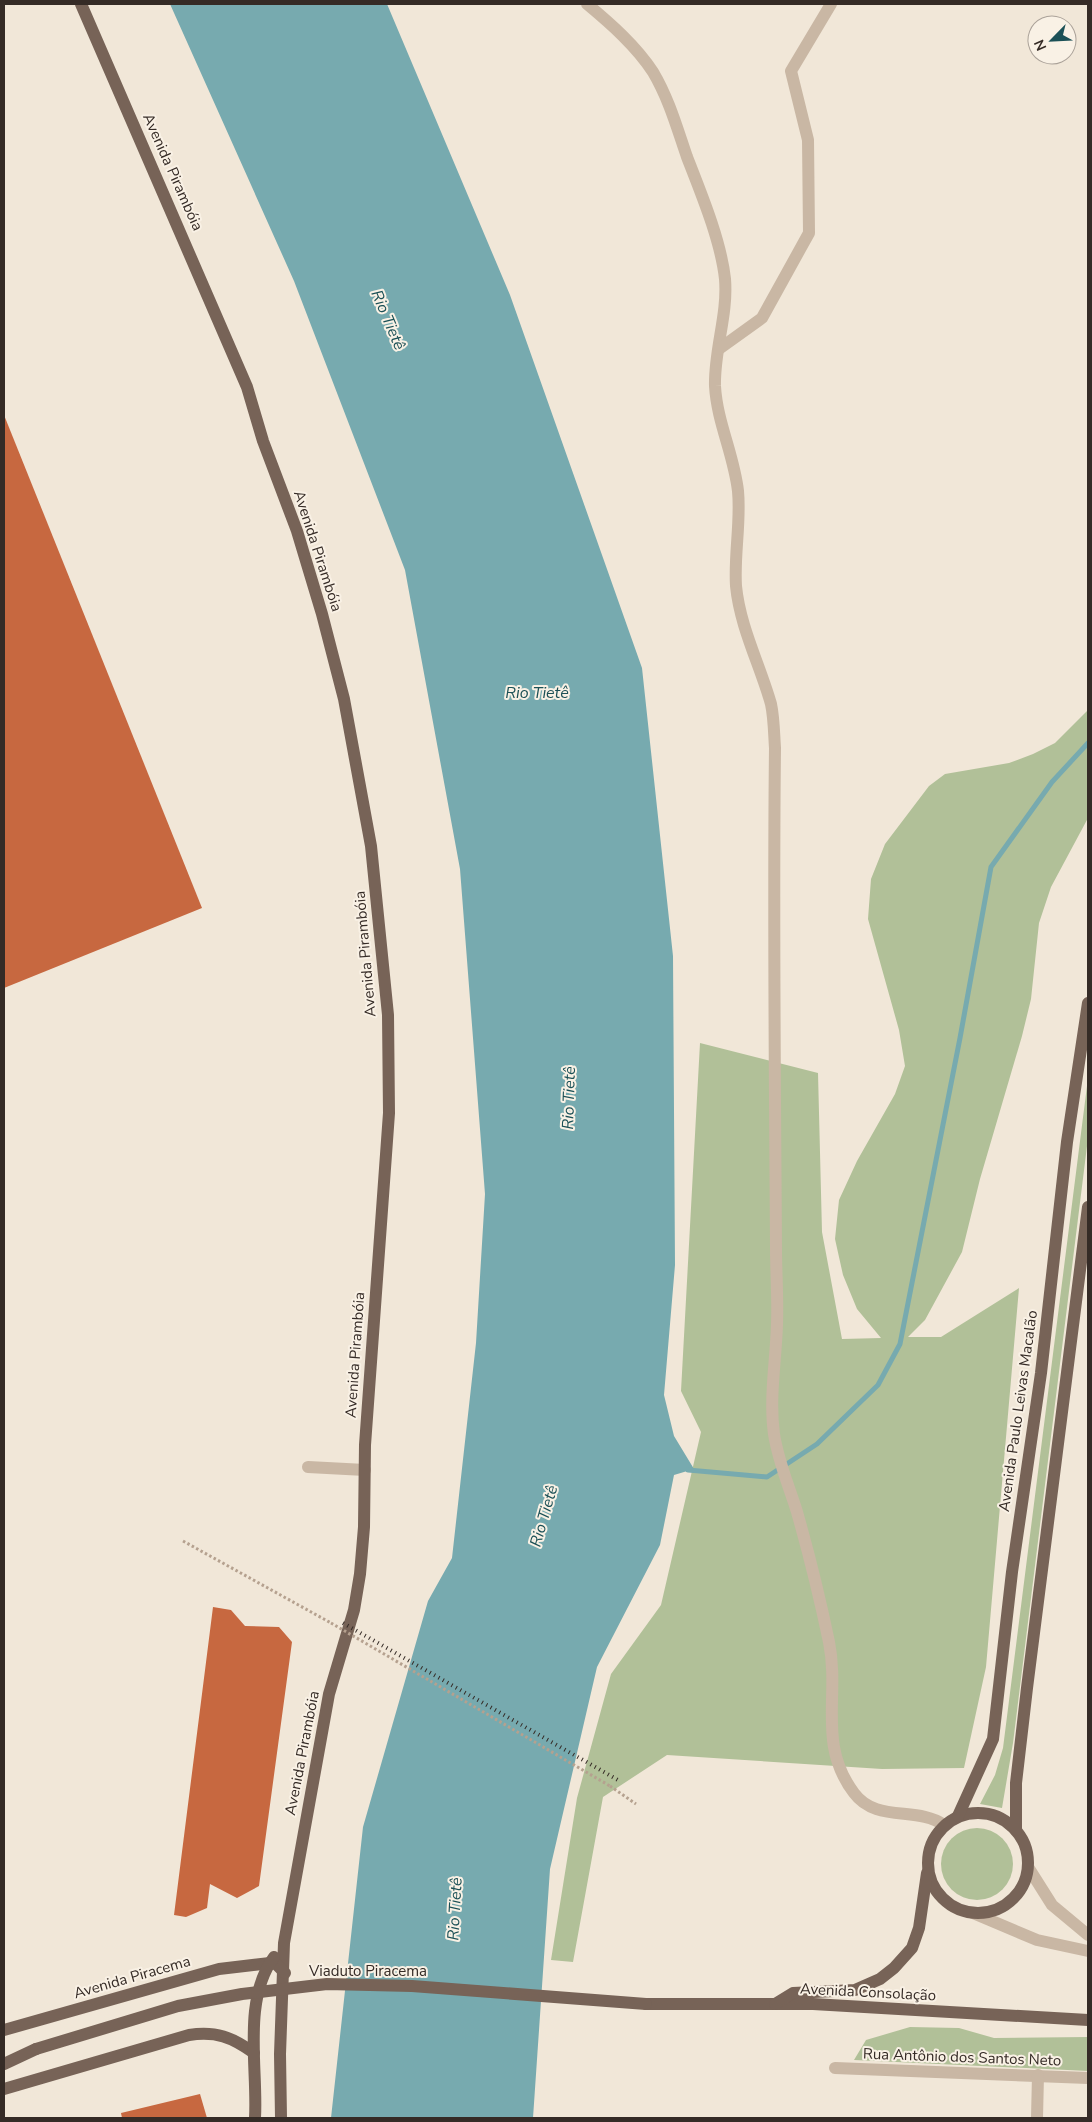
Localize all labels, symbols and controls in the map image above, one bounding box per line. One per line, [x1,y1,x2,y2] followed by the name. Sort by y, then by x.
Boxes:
[1027,15,1077,65] north arrow
[1030,36,1051,54] text: N
[138,110,208,234] street label: Avenida Pirambóia
[366,287,411,354] water label: Rio Tietê
[289,488,347,614] street label: Avenida Pirambóia
[505,682,569,704] water label: Rio Tietê
[350,890,380,1018] street label: Avenida Pirambóia
[557,1065,581,1130] water label: Rio Tietê
[341,1291,369,1419] street label: Avenida Pirambóia
[994,1309,1042,1513] street label: Avenida Paulo Leivas Macalão
[525,1482,563,1549] water label: Rio Tietê
[280,1689,324,1817] street label: Avenida Pirambóia
[442,1876,468,1941] water label: Rio Tietê
[71,1951,193,2003] street label: Avenida Piracema
[308,1961,427,1981] street label: Viaduto Piracema
[799,1978,937,2006] street label: Avenida Consolação
[862,2044,1062,2070] street label: Rua Antônio dos Santos Neto

